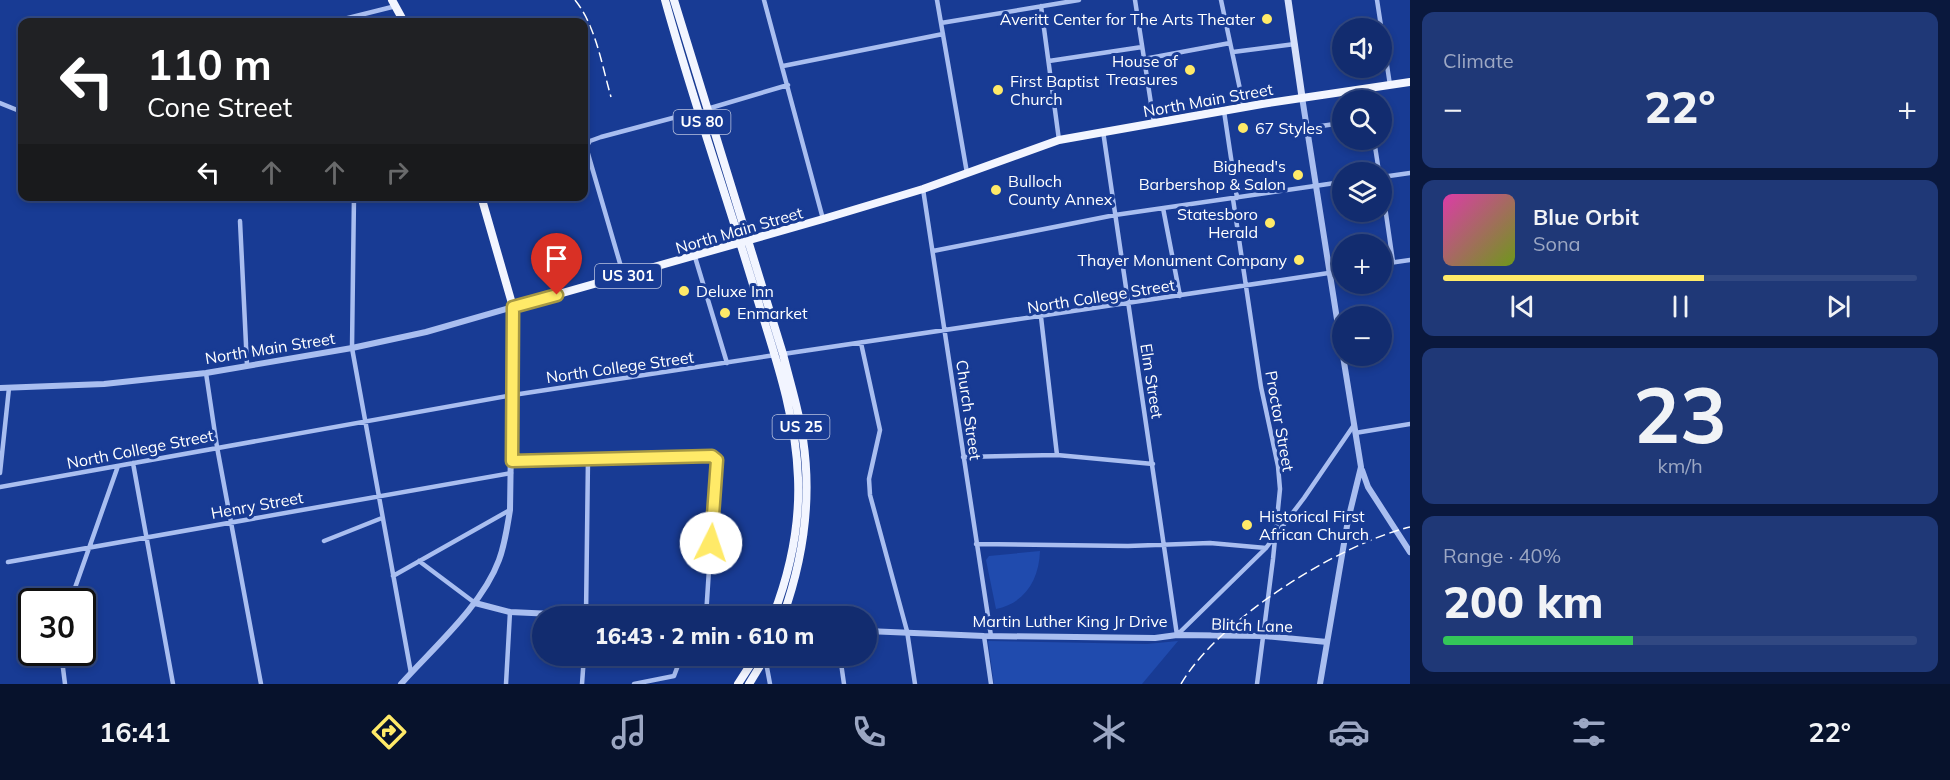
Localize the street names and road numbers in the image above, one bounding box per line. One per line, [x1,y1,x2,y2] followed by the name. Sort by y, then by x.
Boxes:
[1142,79,1275,121] street label: North Main Street
[674,110,730,134] road number: US 80
[673,202,805,258] street label: North Main Street
[595,264,661,288] road number: US 301
[1026,274,1177,318] street label: North College Street
[204,328,337,368] street label: North Main Street
[1136,342,1168,420] street label: Elm Street
[545,347,696,387] street label: North College Street
[952,359,986,462] street label: Church Street
[1261,369,1299,473] street label: Proctor Street
[772,415,830,439] road number: US 25
[65,425,215,473] street label: North College Street
[209,487,305,523] street label: Henry Street
[972,611,1168,631] street label: Martin Luther King Jr Drive
[1211,614,1293,636] street label: Blitch Lane

